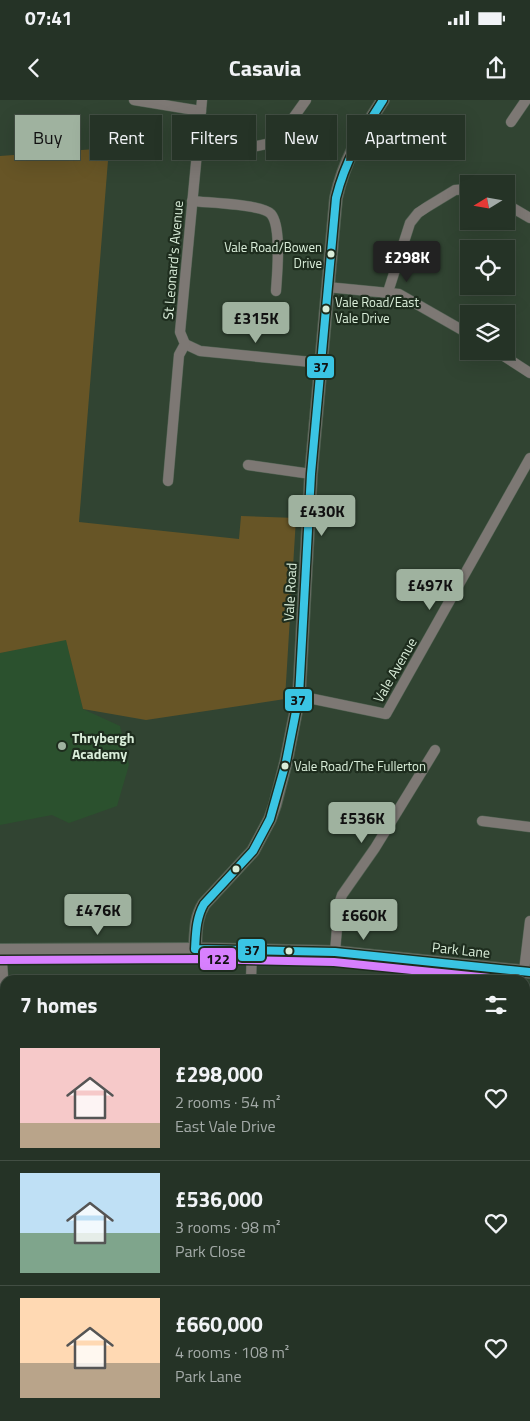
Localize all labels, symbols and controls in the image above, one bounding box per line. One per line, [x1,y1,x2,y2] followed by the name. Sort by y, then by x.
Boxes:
[25,3,72,32] text: 07:41
[229,51,301,85] text: Casavia
[20,54,48,82] icon: back
[482,54,510,82] icon: share
[15,115,80,160] chip: Buy
[90,115,162,160] chip: Rent
[172,115,256,160] chip: Filters
[266,115,337,160] chip: New
[347,115,465,160] chip: Apartment
[460,175,515,230] north arrow
[460,175,515,360] map controls
[157,200,188,320] street label: St Leonard's Avenue
[224,237,322,273] place label: Vale Road/Bowen Drive
[372,240,442,283] pin: £298K
[460,240,515,295] button: locate
[384,245,430,269] text: £298K
[326,249,336,259] marker: Vale Road/Bowen Drive
[335,292,419,328] place label: Vale Road/East Vale Drive
[221,302,291,344] pin: £315K
[321,304,331,314] marker: Vale Road/East Vale Drive
[460,305,515,360] button: layers
[233,306,279,330] text: £315K
[306,355,335,379] line badge: 37
[313,356,329,377] text: 37
[287,494,357,537] pin: £430K
[299,499,345,523] text: £430K
[277,562,302,622] street label: Vale Road
[395,568,465,611] pin: £497K
[407,573,453,597] text: £497K
[367,633,422,706] street label: Vale Avenue
[284,688,313,712] line badge: 37
[290,689,306,710] text: 37
[72,727,135,764] place label: Thrybergh Academy
[56,740,68,752] marker: Thrybergh Academy
[294,756,426,776] place label: Vale Road/The Fullerton
[280,761,290,771] marker: Vale Road/The Fullerton
[327,802,397,844] pin: £536K
[339,806,385,830] text: £536K
[231,864,241,874] unlabelled marker
[63,894,133,936] pin: £476K
[75,898,121,922] text: £476K
[329,898,399,941] pin: £660K
[341,903,387,927] text: £660K
[431,936,491,963] street label: Park Lane
[237,938,266,962] line badge: 37
[244,939,260,960] text: 37
[284,946,294,956] unlabelled marker
[199,947,237,971] line badge: 122
[206,948,230,969] text: 122
[20,989,97,1021] text: 7 homes
[482,991,510,1019] icon: filters
[175,1058,263,1090] text: £298,000
[60,1068,120,1128] icon: home
[482,1084,510,1112] icon: heart
[175,1090,280,1114] text: 2 rooms · 54 m²
[175,1114,276,1138] text: East Vale Drive
[175,1183,263,1215] text: £536,000
[60,1193,120,1253] icon: home
[482,1209,510,1237] icon: heart
[175,1215,280,1239] text: 3 rooms · 98 m²
[175,1239,246,1263] text: Park Close
[175,1308,263,1340] text: £660,000
[60,1318,120,1378] icon: home
[482,1334,510,1362] icon: heart
[175,1340,289,1364] text: 4 rooms · 108 m²
[175,1364,242,1388] text: Park Lane

